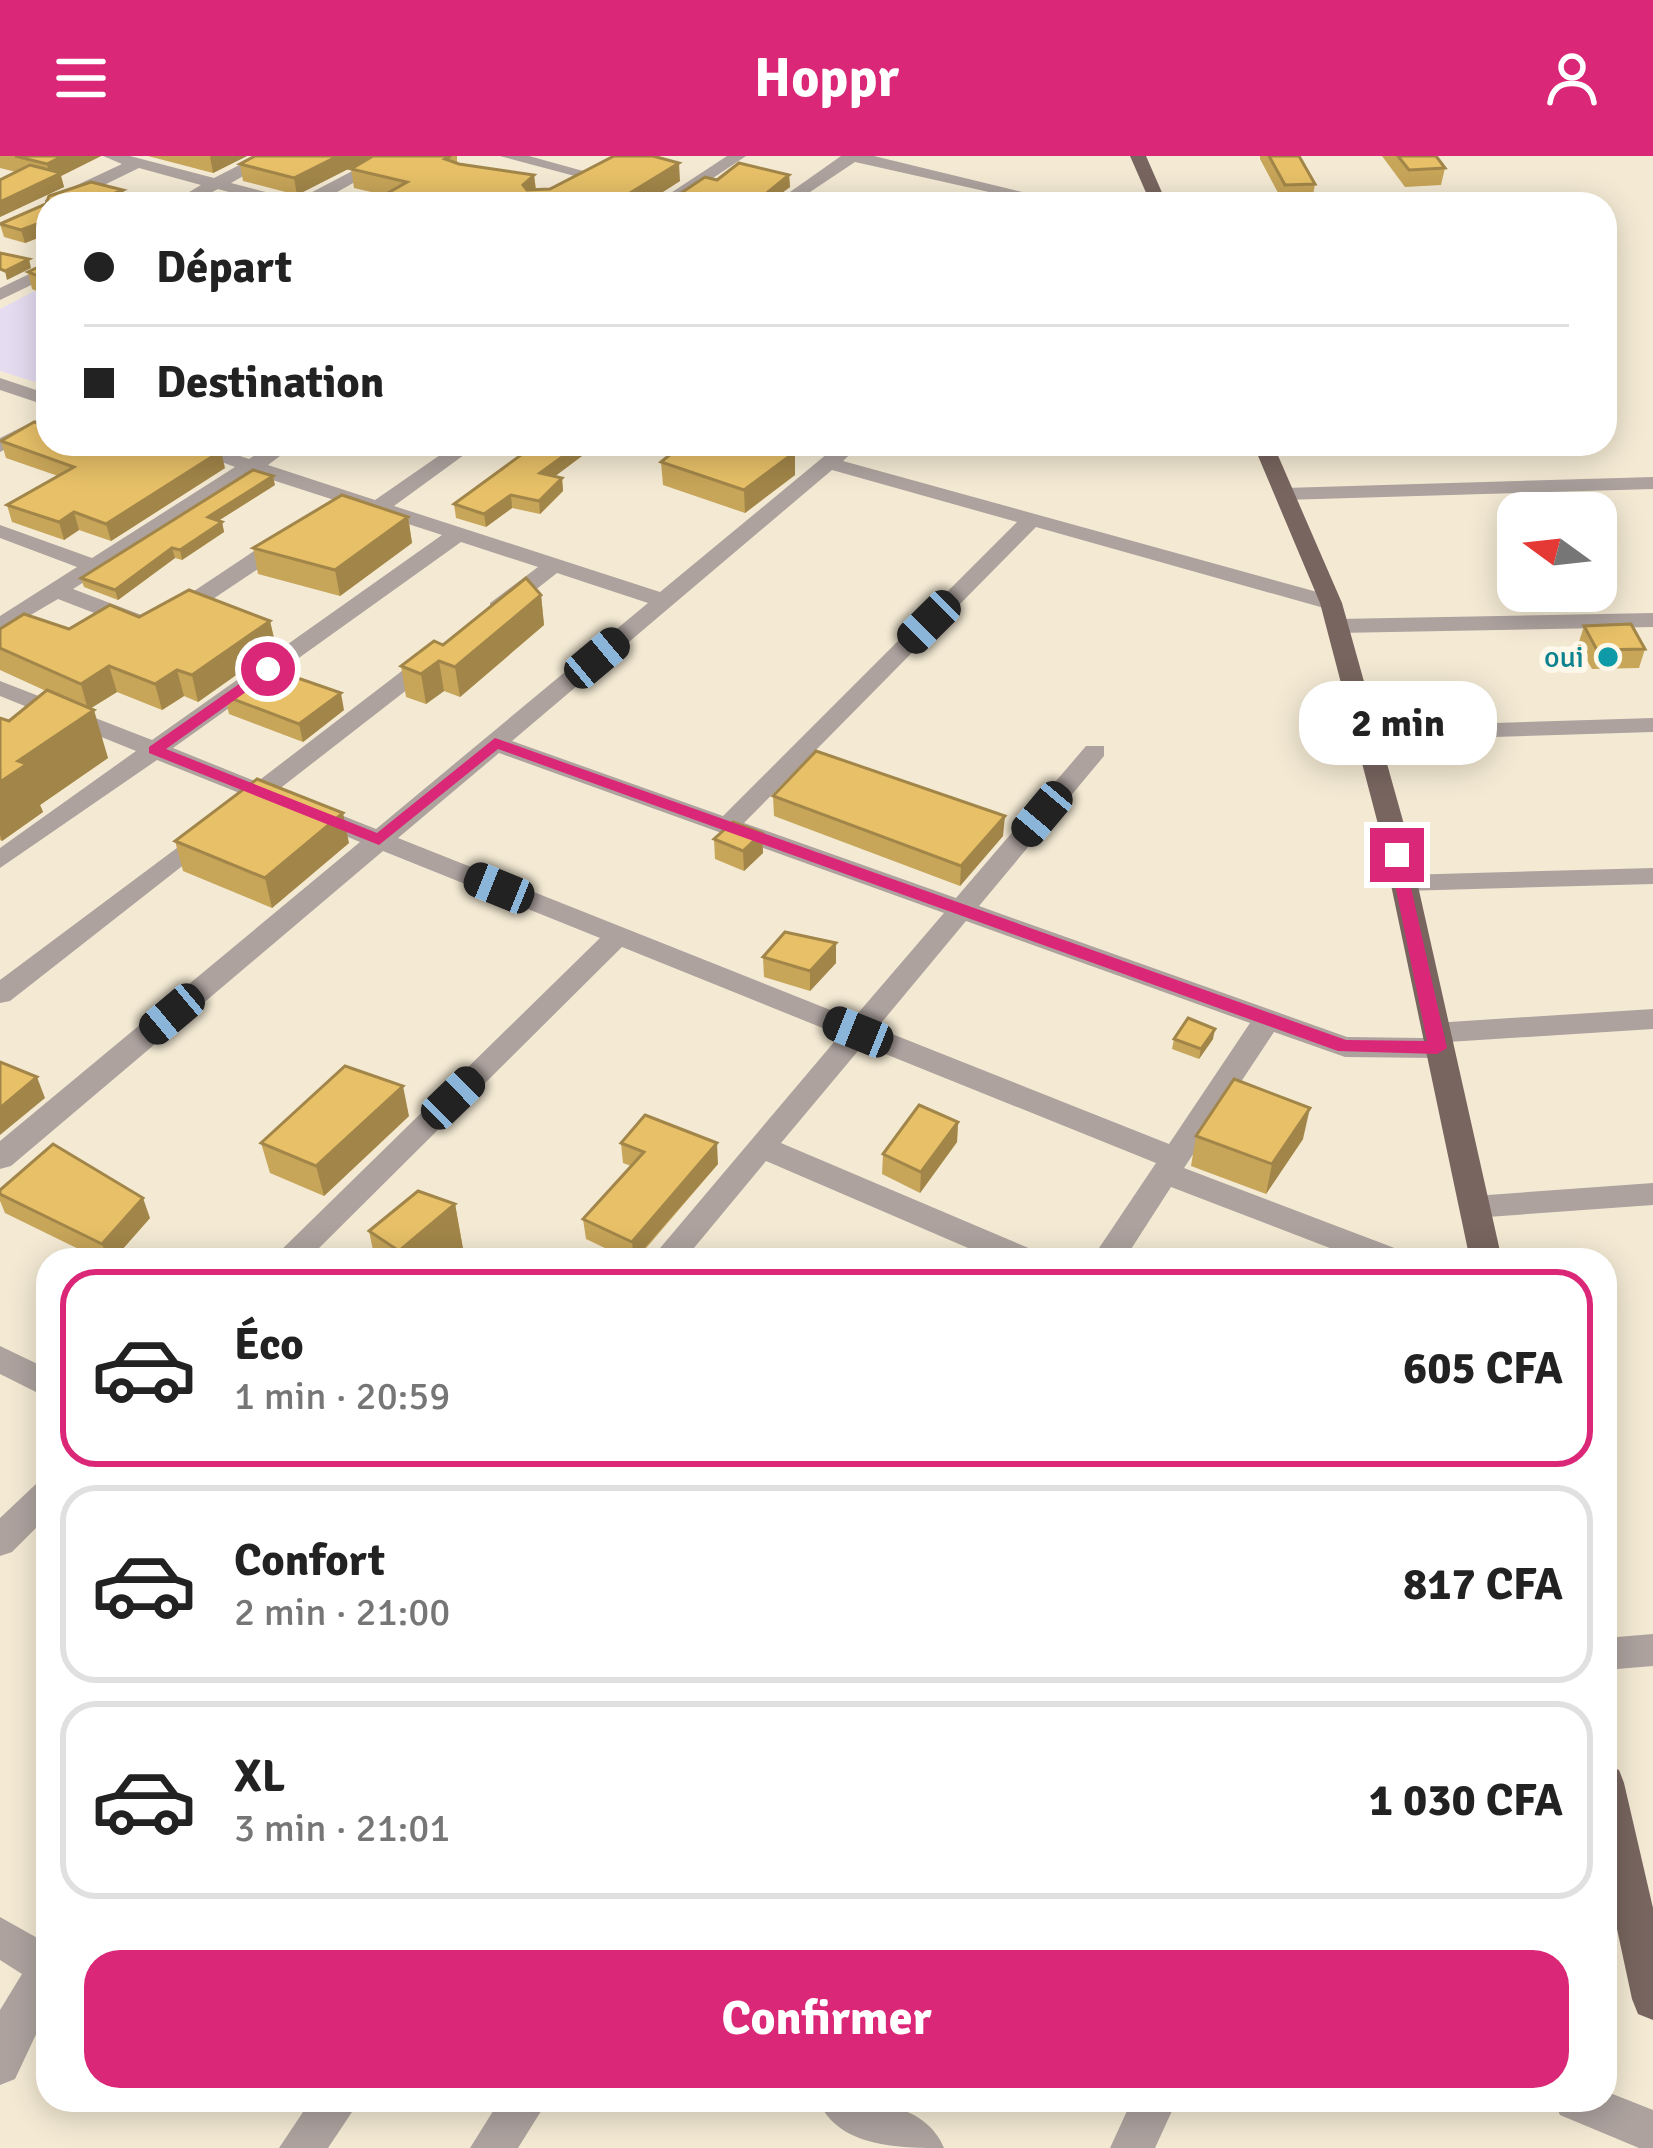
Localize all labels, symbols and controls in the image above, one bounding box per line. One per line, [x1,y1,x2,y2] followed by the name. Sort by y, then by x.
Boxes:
[48,45,114,111] icon: menu
[754,45,899,112] text: Hoppr
[1539,45,1605,111] icon: person
[156,240,292,295] text: Départ
[156,355,384,410] text: Destination
[1497,492,1617,612] north arrow
[1497,492,1617,612] map controls
[891,584,967,660] car
[558,621,636,695] car
[1544,639,1584,676] place label: oui
[241,642,295,696] route start
[1595,644,1621,670] marker: oui
[1298,681,1496,765] callout: 2 min
[1351,699,1445,747] text: 2 min
[1005,775,1079,853] car
[1370,828,1424,882] route end
[459,858,539,918] car
[133,977,211,1051] car
[818,1002,898,1062] car
[415,1060,491,1136] car
[90,1314,198,1422] icon: car
[234,1317,304,1372] text: Éco
[1403,1341,1563,1396] text: 605 CFA
[234,1372,450,1420] text: 1 min · 20:59
[90,1530,198,1638] icon: car
[234,1533,385,1588] text: Confort
[1403,1557,1563,1612] text: 817 CFA
[234,1588,450,1636] text: 2 min · 21:00
[90,1746,198,1854] icon: car
[234,1749,285,1804] text: XL
[1369,1773,1563,1828] text: 1 030 CFA
[234,1804,450,1852] text: 3 min · 21:01
[84,1950,1569,2088] button: Confirmer

